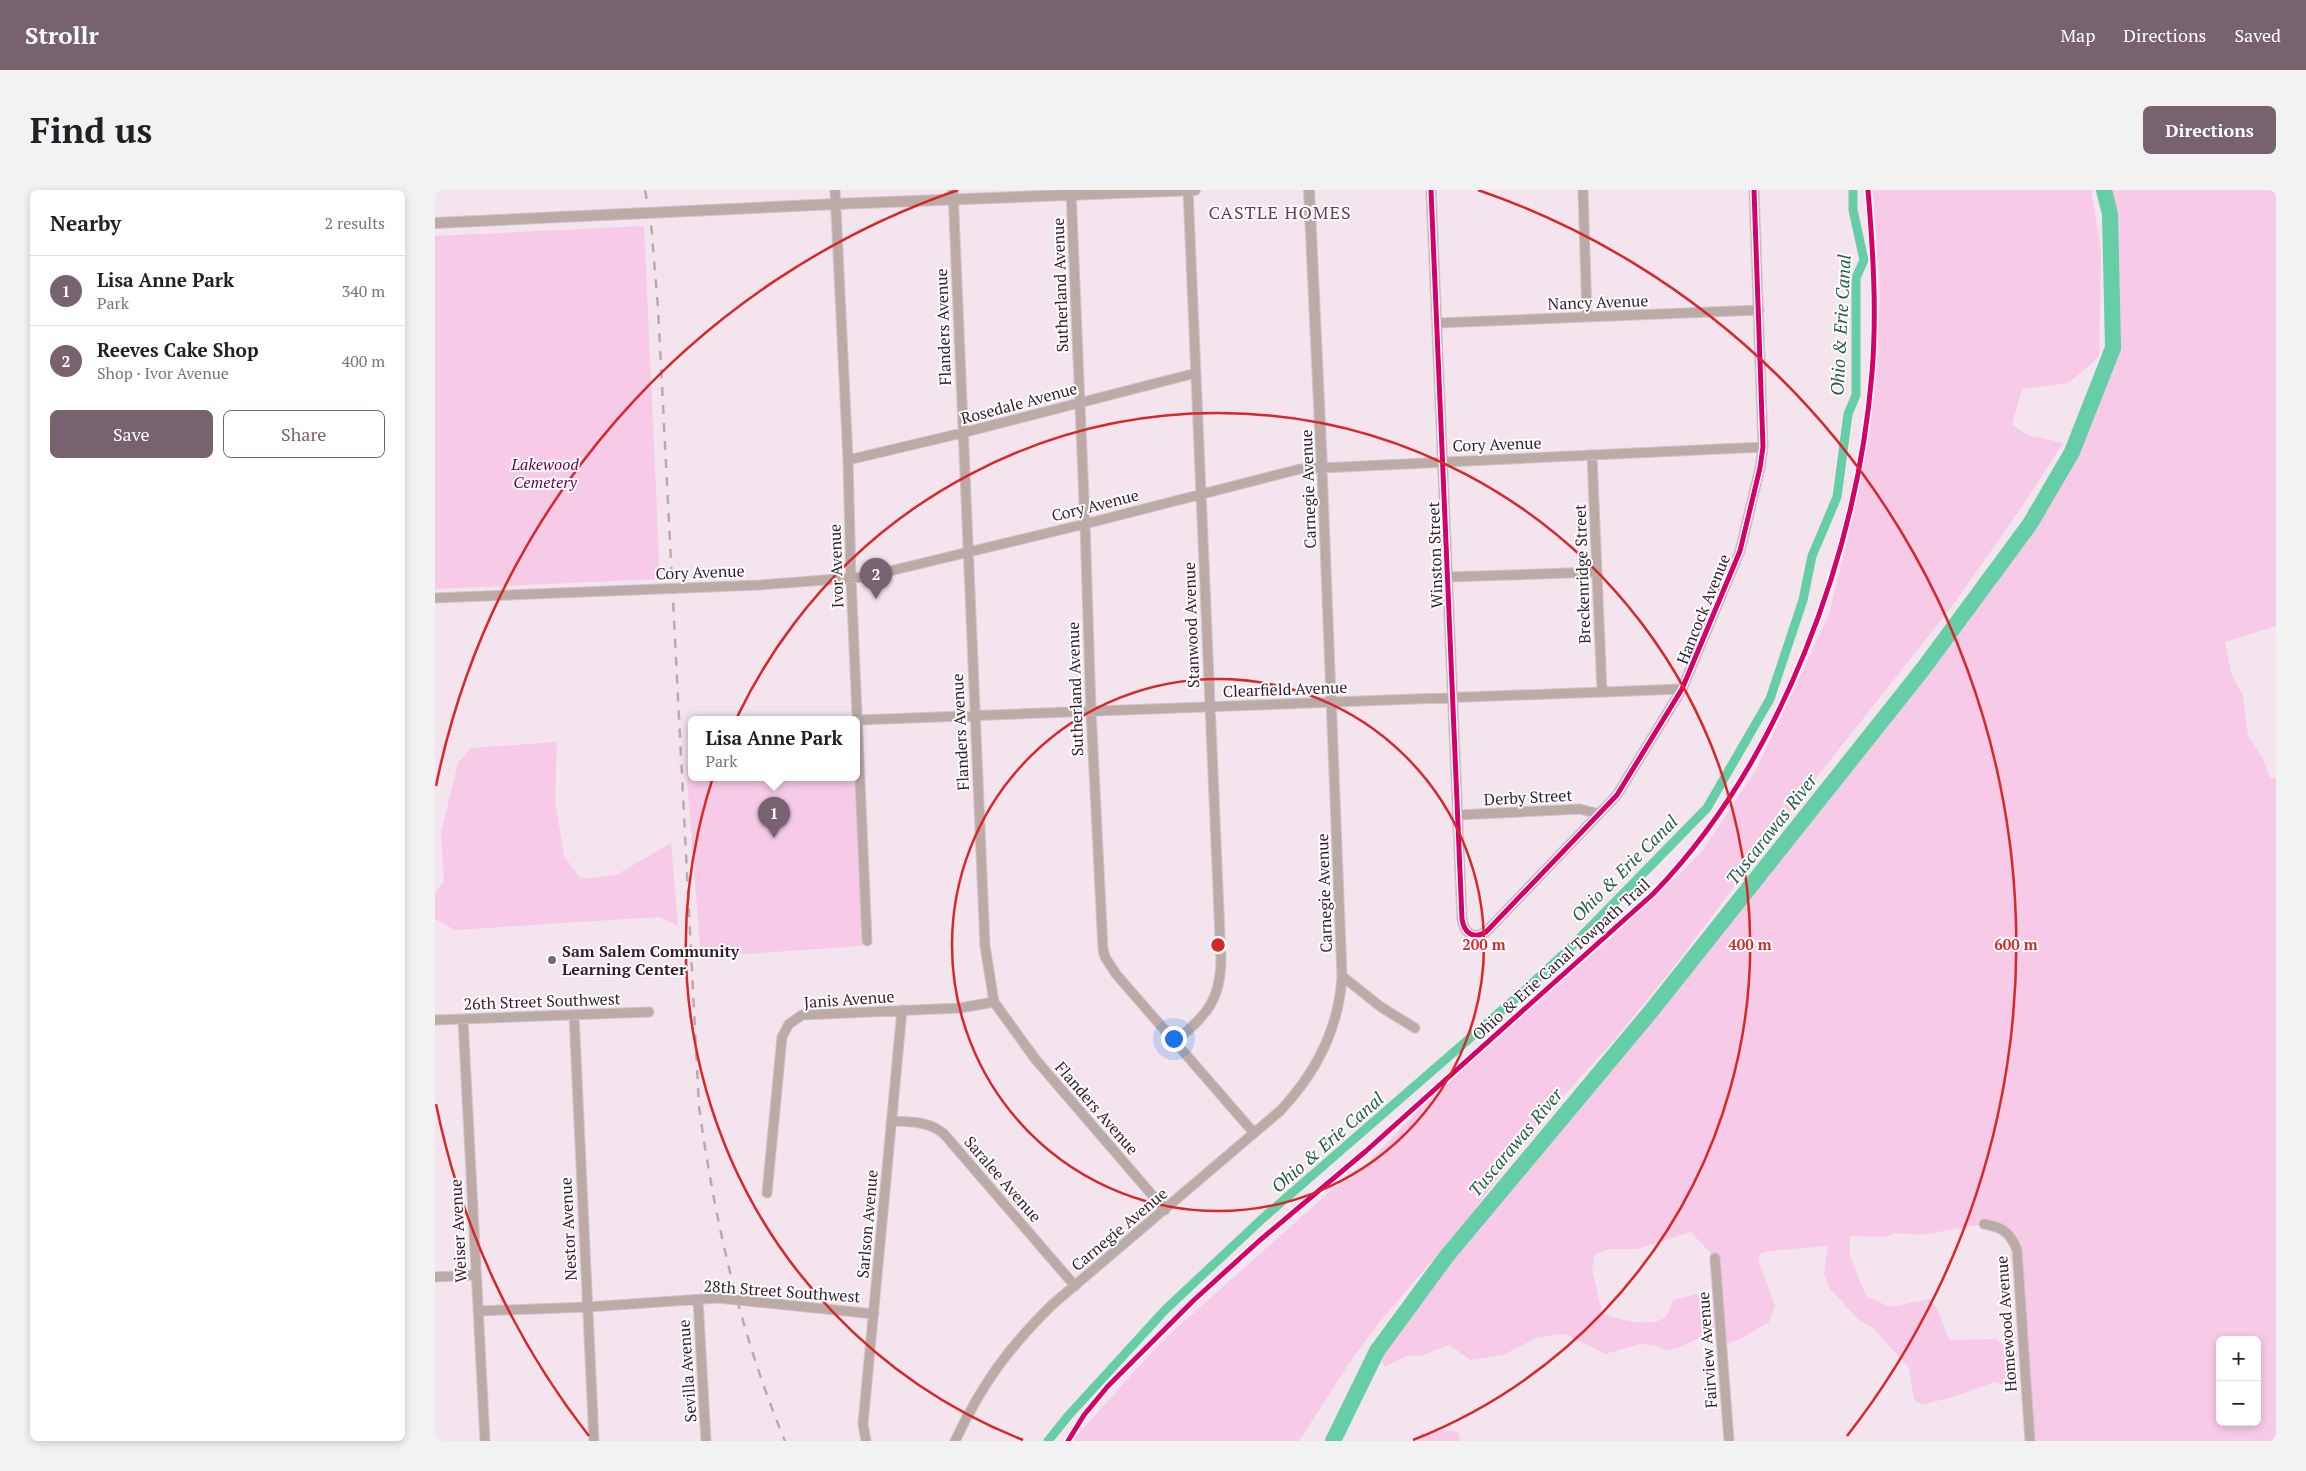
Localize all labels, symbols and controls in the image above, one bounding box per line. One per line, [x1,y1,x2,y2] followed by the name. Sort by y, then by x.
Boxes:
[25,19,99,51] text: Strollr
[2060,23,2095,47] text: Map
[2123,23,2206,47] text: Directions
[2234,23,2281,47] text: Saved
[2143,106,2276,154] button: Directions
[30,107,152,153] text: Find us
[1208,200,1352,224] district label: CASTLE HOMES
[50,209,121,237] text: Nearby
[325,212,385,234] text: 2 results
[1047,217,1073,353] street label: Sutherland Avenue
[1824,254,1856,396] water label: Ohio & Erie Canal
[97,267,234,292] text: Lisa Anne Park
[930,268,956,386] street label: Flanders Avenue
[61,280,71,302] text: 1
[342,280,385,302] text: 340 m
[1547,289,1649,315] street label: Nancy Avenue
[97,292,129,314] text: Park
[97,337,258,362] text: Reeves Cake Shop
[61,350,71,372] text: 2
[342,350,385,372] text: 400 m
[97,362,229,384] text: Shop · Ivor Avenue
[958,377,1080,429] street label: Rosedale Avenue
[50,410,213,458] button: Save
[223,410,385,458] button: Share
[1295,429,1321,549] street label: Carnegie Avenue
[1452,431,1542,457] street label: Cory Avenue
[510,453,579,493] park label: Lakewood Cemetery
[1049,484,1141,526] street label: Cory Avenue
[1422,501,1448,609] street label: Winston Street
[1569,504,1595,644] street label: Breckenridge Street
[824,523,848,609] street label: Ivor Avenue
[1671,551,1735,667] street label: Hancock Avenue
[860,558,892,599] pin: 2
[655,559,745,585] street label: Cory Avenue
[1178,562,1204,688] street label: Stanwood Avenue
[1062,621,1088,757] street label: Sutherland Avenue
[946,673,974,791] street label: Flanders Avenue
[1222,676,1348,702] street label: Clearfield Avenue
[688,716,860,781] popup
[705,725,843,750] text: Lisa Anne Park
[705,750,737,772] text: Park
[1720,768,1823,890] water label: Tuscarawas River
[1483,784,1573,810] street label: Derby Street
[758,797,790,838] pin: 1
[1565,809,1683,927] water label: Ohio & Erie Canal
[1311,833,1337,953] street label: Carnegie Avenue
[1467,873,1655,1045] street label: Ohio & Erie Canal Towpath Trail
[1462,934,1506,954] text: 200 m
[1728,934,1772,954] text: 400 m
[1994,934,2038,954] text: 600 m
[1209,936,1227,954] centre of rings
[562,940,740,980] place label: Sam Salem Community Learning Center
[546,954,558,966] marker: Sam Salem Community Learning Center
[803,985,895,1013] street label: Janis Avenue
[463,987,621,1015] street label: 26th Street Southwest
[1161,1026,1187,1052] your location
[1050,1057,1144,1159] street label: Flanders Avenue
[1462,1082,1568,1201] water label: Tuscarawas River
[1266,1086,1388,1197] water label: Ohio & Erie Canal
[959,1131,1047,1227] street label: Saralee Avenue
[851,1169,883,1279] street label: Sarlson Avenue
[554,1177,582,1281] street label: Nestor Avenue
[444,1179,472,1283] street label: Weiser Avenue
[1066,1182,1172,1276] street label: Carnegie Avenue
[1990,1255,2022,1393] street label: Homewood Avenue
[703,1275,861,1307] street label: 28th Street Southwest
[1692,1291,1722,1409] street label: Fairview Avenue
[672,1319,702,1423] street label: Sevilla Avenue
[2216,1336,2261,1426] map controls
[2216,1336,2261,1381] button: +
[2216,1381,2261,1426] button: −

